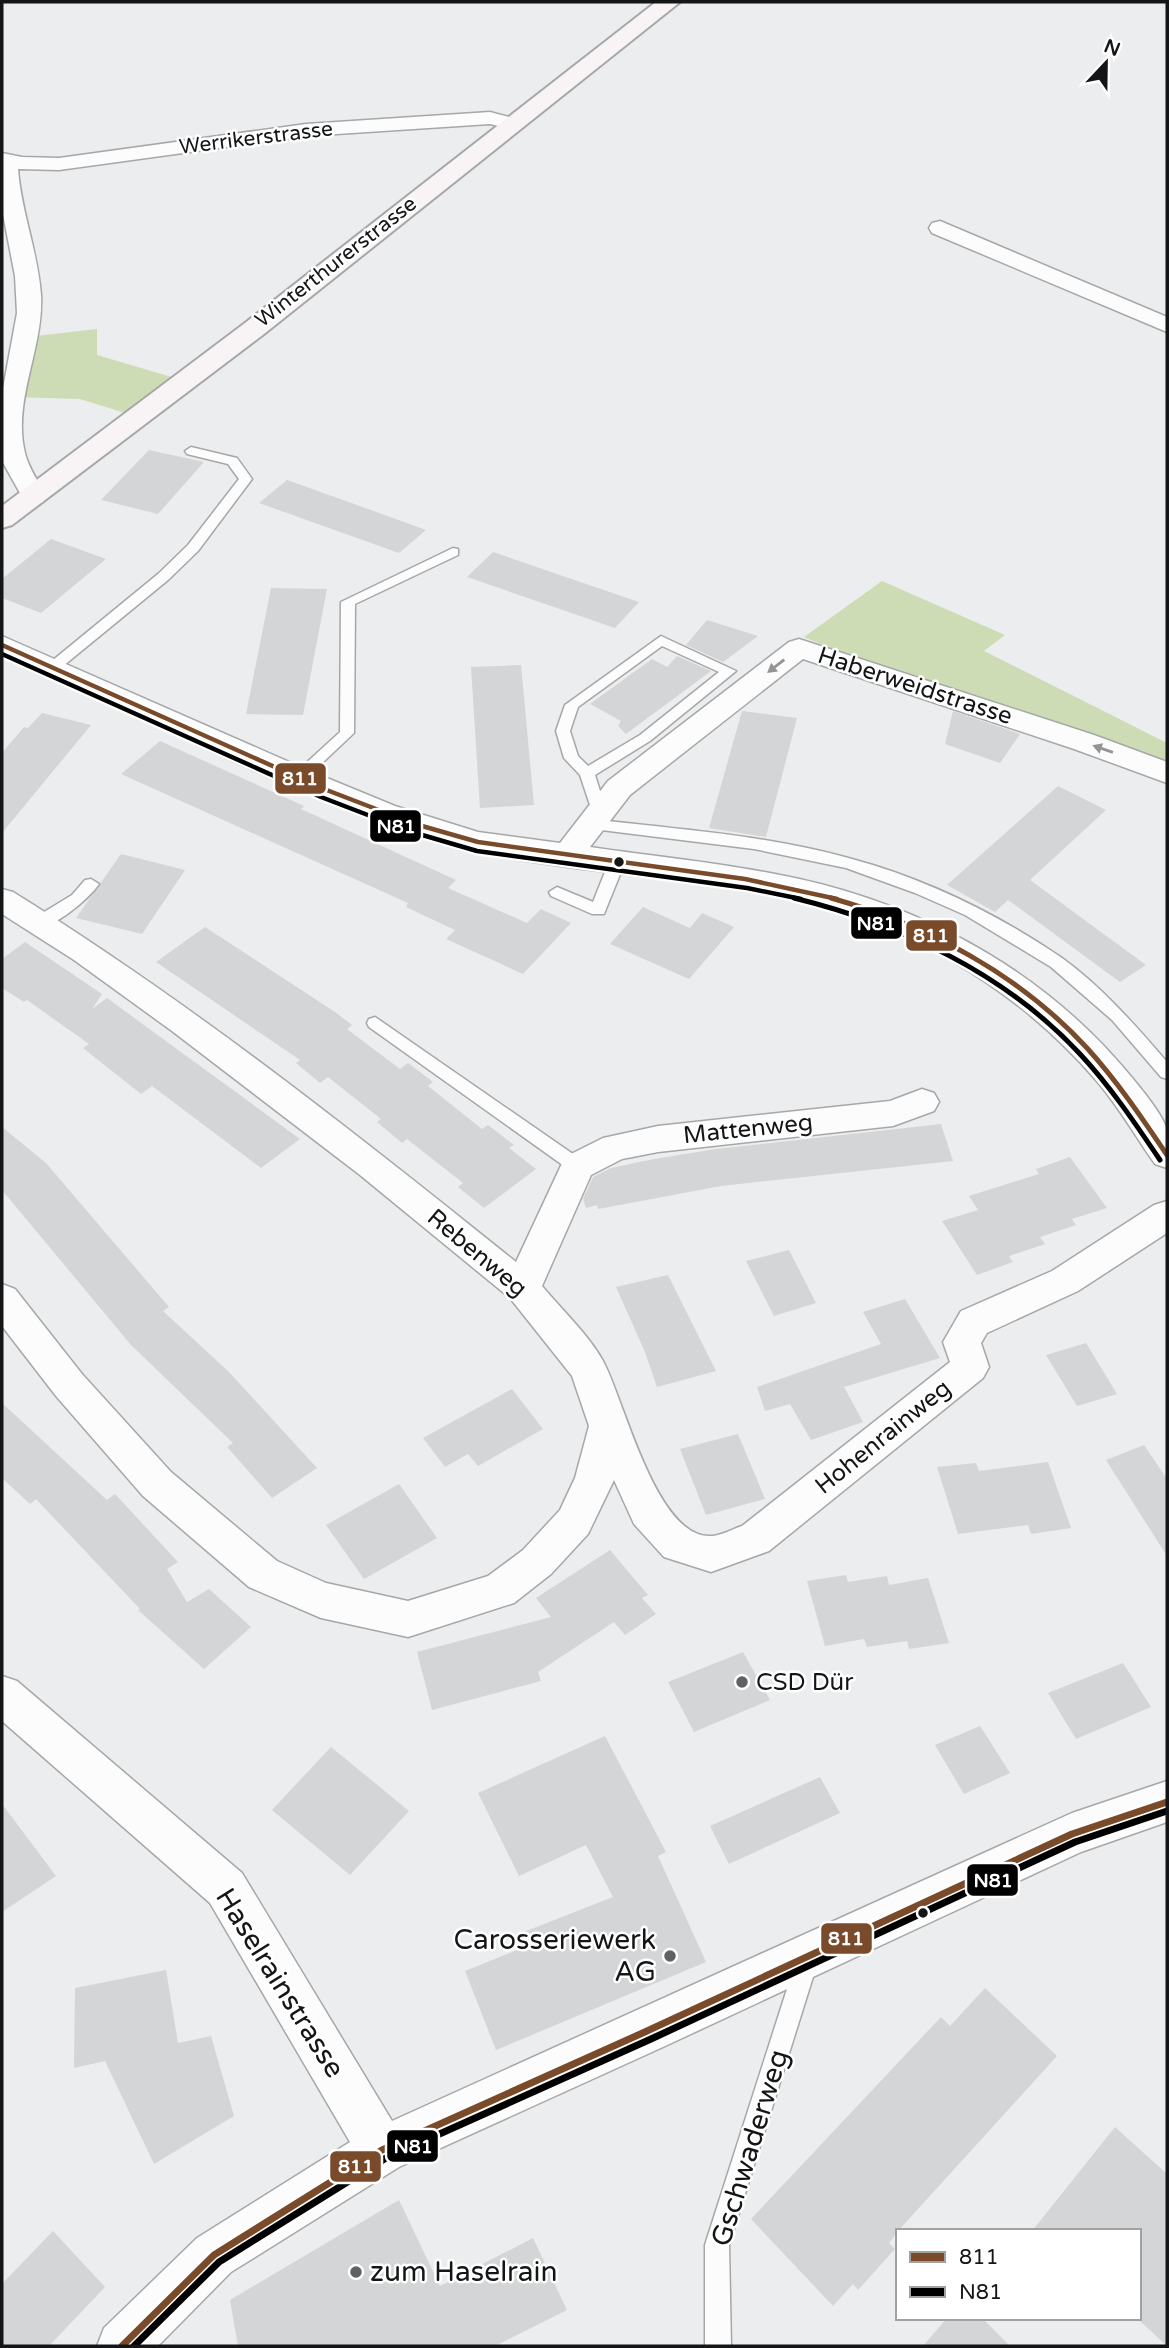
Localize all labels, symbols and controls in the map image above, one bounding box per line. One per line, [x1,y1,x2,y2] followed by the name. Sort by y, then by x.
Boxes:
[1071,28,1141,98] north arrow
[1101,35,1123,61] text: N
[178,116,334,160] street label: Werrikerstrasse
[250,191,422,333] street label: Winterthurerstrasse
[814,641,1016,731] street label: Haberweidstrasse
[767,659,785,673] one-way arrow
[1093,743,1114,754] one-way arrow
[274,762,327,795] line badge: 811
[282,768,318,790] text: 811
[369,809,422,843] line badge: N81
[376,816,416,838] text: N81
[612,855,626,869] unlabelled marker
[850,906,903,940] line badge: N81
[856,913,896,935] text: N81
[905,919,958,952] line badge: 811
[913,925,949,947] text: 811
[682,1108,814,1150] street label: Mattenweg
[421,1203,533,1303] street label: Rebenweg
[809,1374,957,1500] street label: Hohenrainweg
[756,1668,854,1697] place label: CSD Dür
[734,1674,750,1690] marker: CSD Dür
[966,1863,1019,1897] line badge: N81
[973,1870,1013,1892] text: N81
[208,1882,352,2084] street label: Haselrainstrasse
[916,1906,930,1920] unlabelled marker
[820,1922,873,1955] line badge: 811
[454,1923,656,1989] place label: Carosseriewerk AG
[828,1928,864,1950] text: 811
[662,1948,678,1964] marker: Carosseriewerk AG
[704,2046,796,2250] street label: Gschwaderweg
[386,2129,439,2163] line badge: N81
[393,2136,433,2158] text: N81
[329,2150,382,2183] line badge: 811
[338,2156,374,2178] text: 811
[896,2229,1141,2320] legend
[959,2245,999,2270] text: 811
[370,2255,558,2289] place label: zum Haselrain
[348,2264,364,2280] marker: zum Haselrain
[959,2280,1002,2305] text: N81

